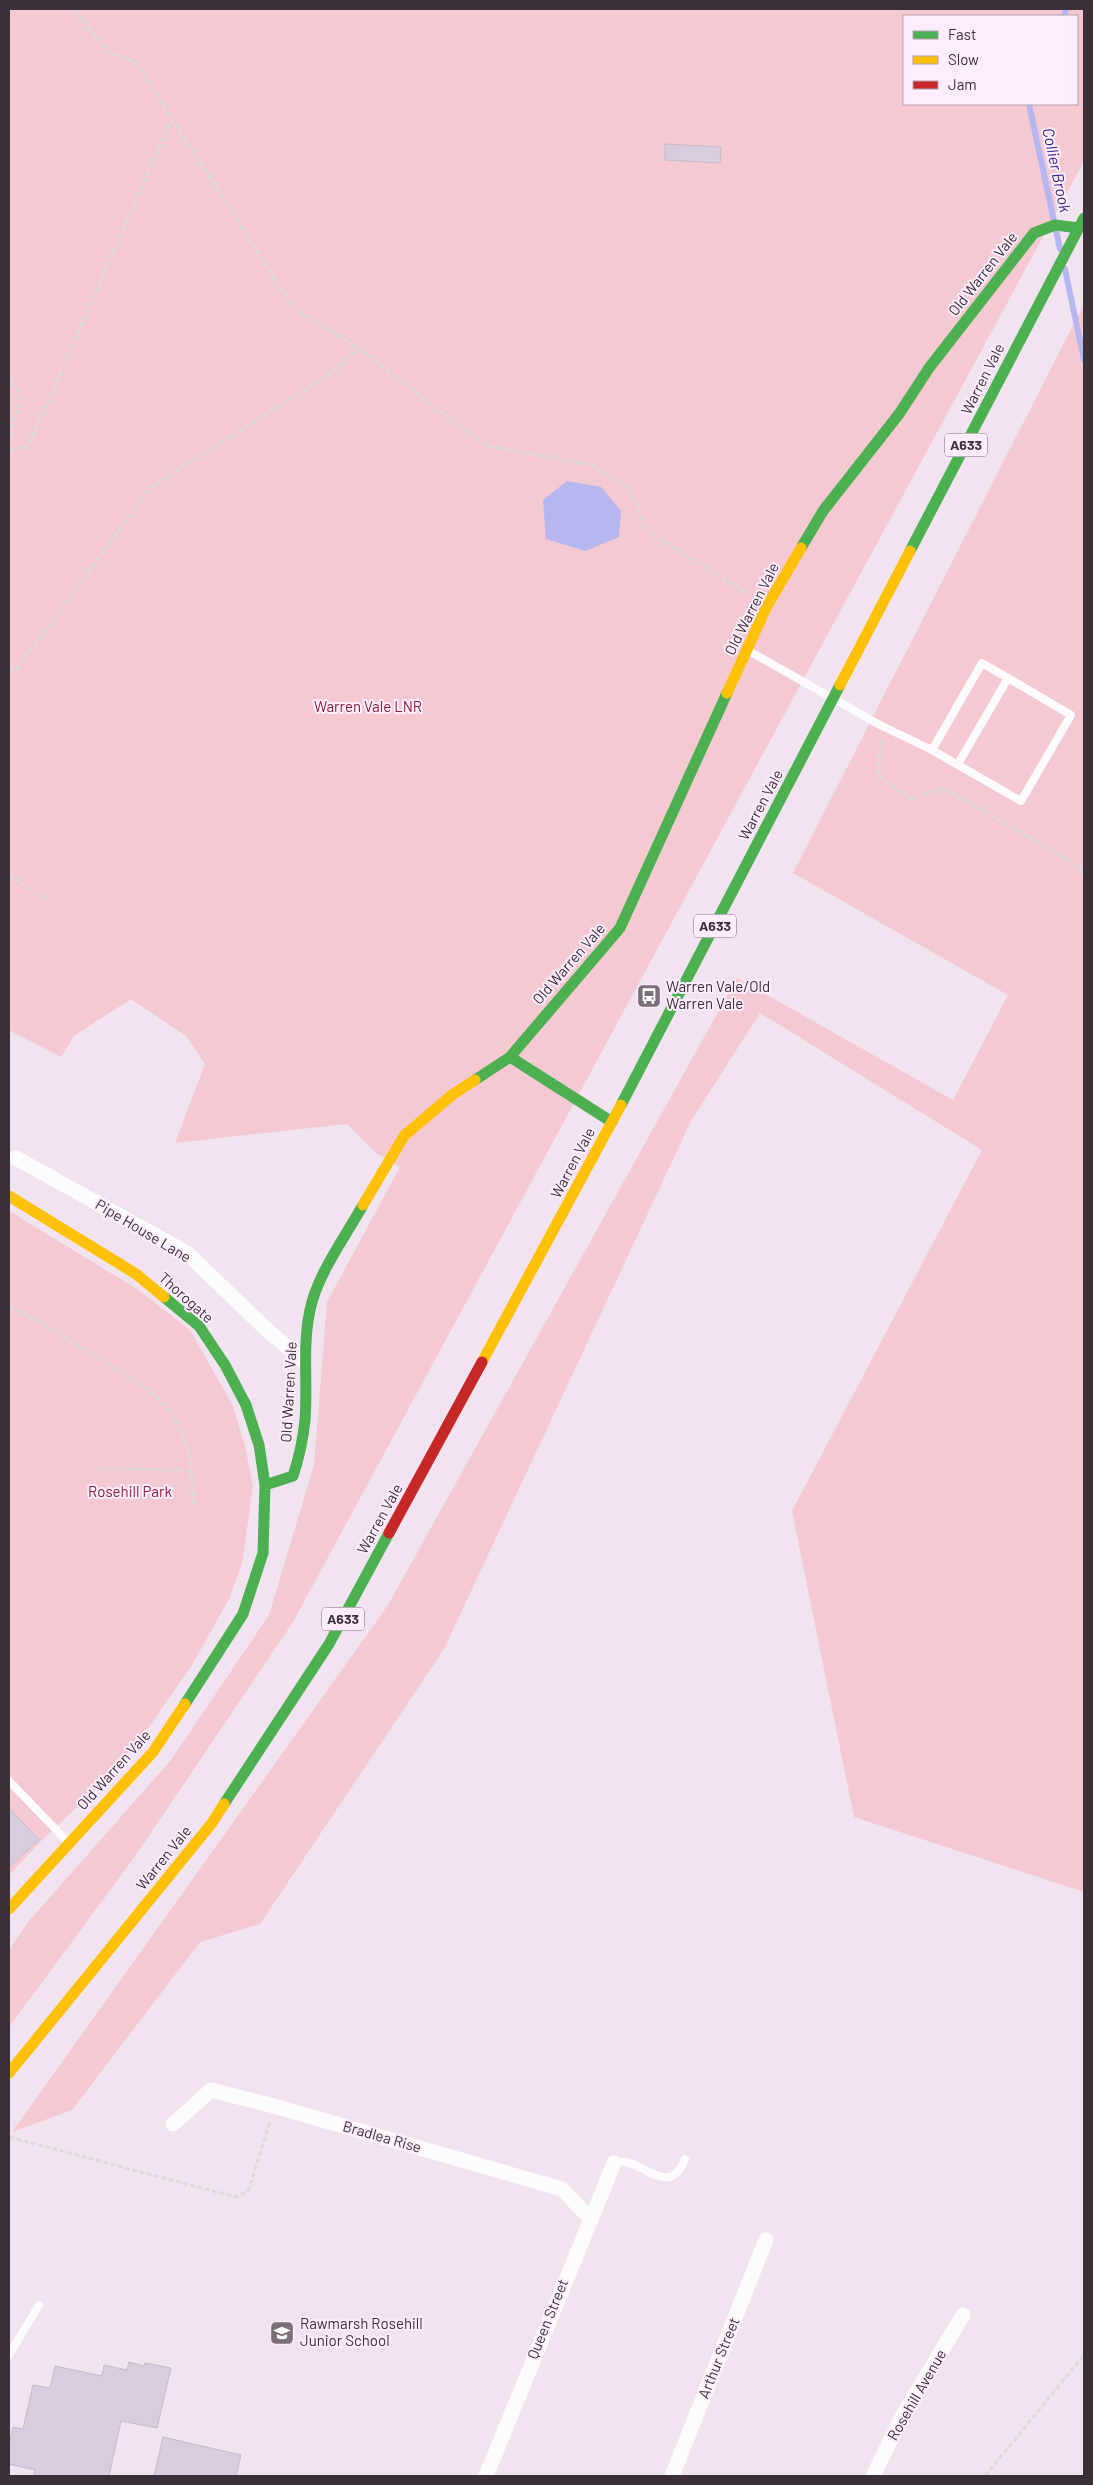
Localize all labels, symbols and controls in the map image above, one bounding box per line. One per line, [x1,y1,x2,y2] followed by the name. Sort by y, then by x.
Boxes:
[903,15,1078,105] legend
[948,25,976,43] text: Fast
[948,50,979,68] text: Slow
[948,75,977,93] text: Jam
[1039,126,1076,214] water label: Collier Brook
[944,228,1020,319] street label: Old Warren Vale
[957,340,1008,417] street label: Warren Vale
[945,434,987,456] road number: A633
[720,559,782,658] street label: Old Warren Vale
[314,697,422,715] park label: Warren Vale LNR
[734,766,786,843] street label: Warren Vale
[694,914,736,938] road number: A633
[528,919,608,1007] street label: Old Warren Vale
[666,977,770,1012] place label: Warren Vale/Old Warren Vale
[636,983,662,1009] bus stop icon: Warren Vale/Old Warren Vale
[546,1124,598,1201] street label: Warren Vale
[92,1195,195,1266] street label: Pipe House Lane
[156,1268,218,1326] street label: Thorogate
[276,1341,300,1443] street label: Old Warren Vale
[353,1480,406,1557] street label: Warren Vale
[88,1482,172,1500] park label: Rosehill Park
[322,1608,364,1630] road number: A633
[73,1726,154,1813] street label: Old Warren Vale
[132,1822,195,1893] street label: Warren Vale
[341,2116,424,2156] street label: Bradlea Rise
[523,2276,571,2361] street label: Queen Street
[300,2314,423,2349] place label: Rawmarsh Rosehill Junior School
[694,2314,742,2401] street label: Arthur Street
[269,2320,295,2346] school or university icon: Rawmarsh Rosehill Junior School
[883,2346,949,2443] street label: Rosehill Avenue

